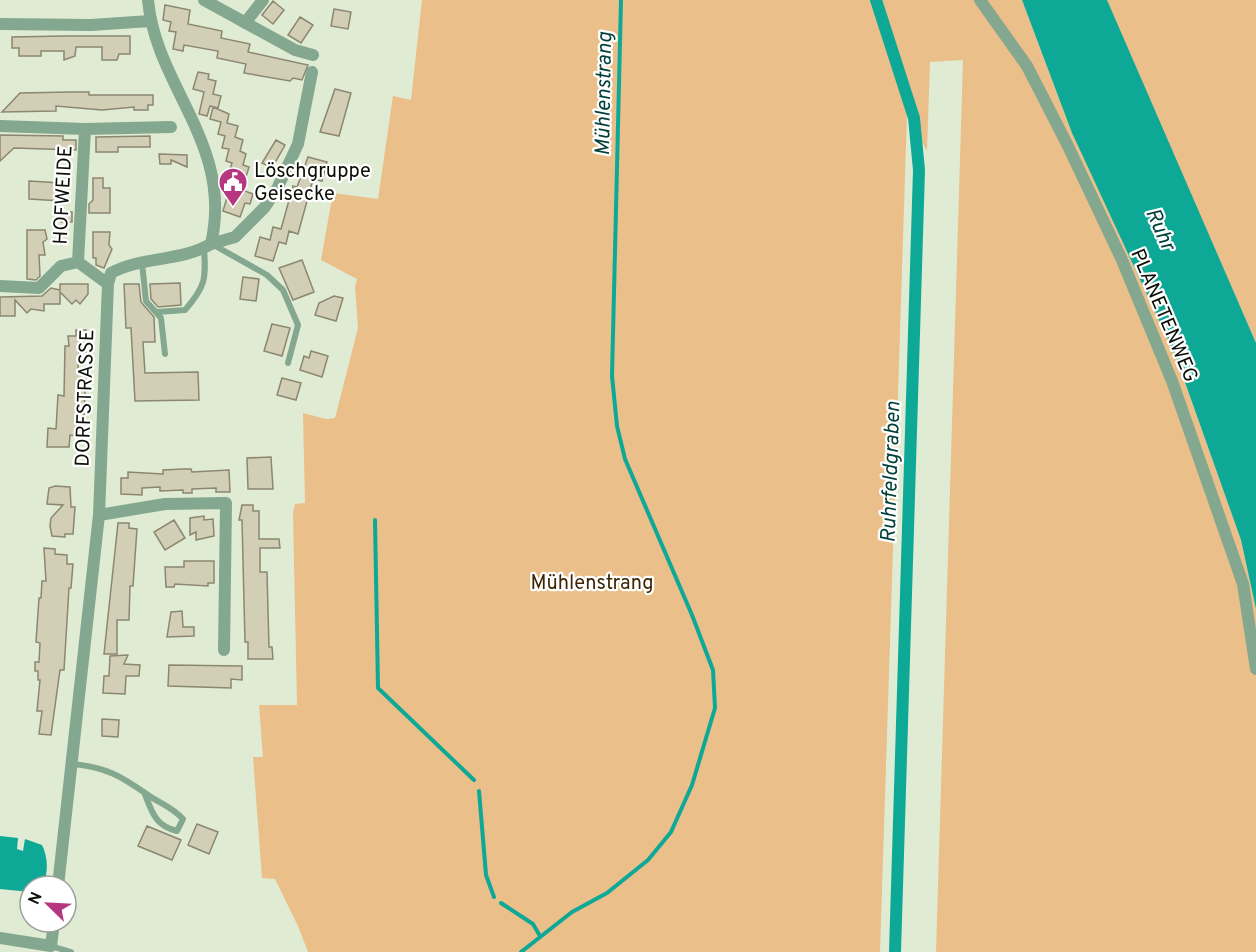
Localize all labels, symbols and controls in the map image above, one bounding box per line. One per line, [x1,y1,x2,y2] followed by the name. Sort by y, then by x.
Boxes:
[590,31,619,156] water label: Mühlenstrang
[48,145,80,245] street label: HOFWEIDE
[254,159,371,208] place label: Löschgruppe Geisecke
[217,166,249,208] public building icon: Löschgruppe Geisecke
[1138,204,1182,257] water label: Ruhr
[1123,245,1203,386] street label: PLANETENWEG
[71,329,101,467] street label: DORFSTRASSE
[876,400,907,543] water label: Ruhrfeldgraben
[531,571,653,597] park label: Mühlenstrang
[18,874,78,934] north arrow
[25,889,48,908] text: N

